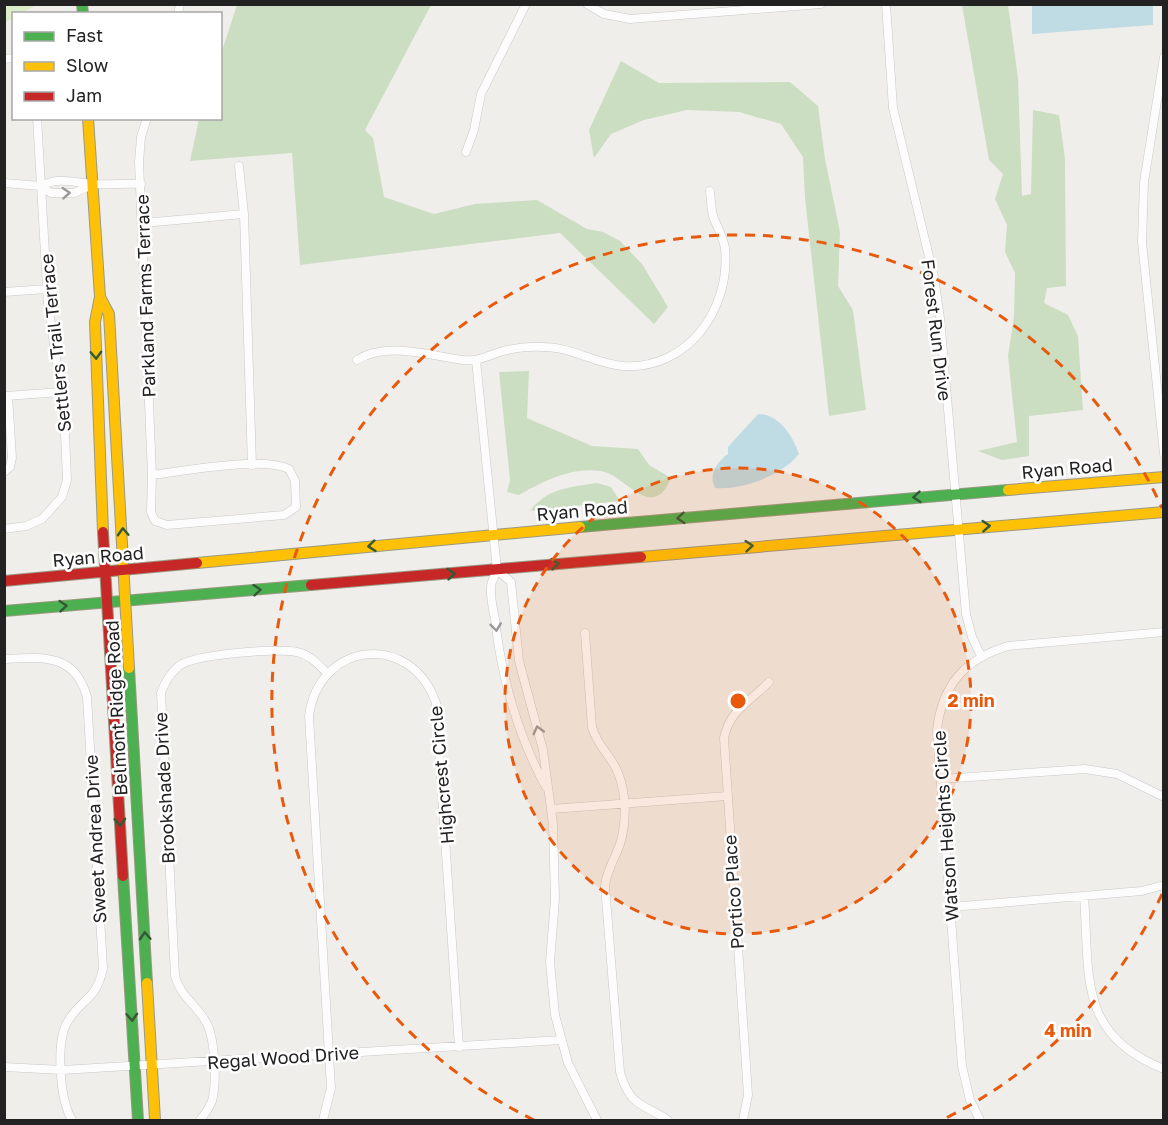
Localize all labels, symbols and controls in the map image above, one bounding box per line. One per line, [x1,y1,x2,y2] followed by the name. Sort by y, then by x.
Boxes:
[12,12,222,120] legend
[66,24,103,46] text: Fast
[66,54,109,76] text: Slow
[66,84,102,106] text: Jam
[62,186,71,199] one-way arrow
[130,194,160,398] street label: Parkland Farms Terrace
[35,253,75,433] street label: Settlers Trail Terrace
[917,258,957,402] street label: Forest Run Drive
[90,350,103,359] one-way arrow
[1020,453,1114,483] street label: Ryan Road
[912,490,921,503] one-way arrow
[535,495,629,525] street label: Ryan Road
[676,511,685,524] one-way arrow
[981,519,990,532] one-way arrow
[116,527,129,536] one-way arrow
[367,540,376,552] one-way arrow
[745,540,754,553] one-way arrow
[51,541,145,571] street label: Ryan Road
[551,558,560,571] one-way arrow
[447,568,456,581] one-way arrow
[253,583,262,596] one-way arrow
[58,600,67,613] one-way arrow
[100,620,132,796] street label: Belmont Ridge Road
[489,622,501,631] one-way arrow
[947,689,995,711] text: 2 min
[728,691,748,711] centre of rings
[424,705,458,845] street label: Highcrest Circle
[149,711,179,865] street label: Brookshade Drive
[533,725,545,736] one-way arrow
[927,730,963,922] street label: Watson Heights Circle
[80,754,110,924] street label: Sweet Andrea Drive
[114,817,127,826] one-way arrow
[718,834,748,950] street label: Portico Place
[139,932,152,941] one-way arrow
[125,1012,138,1021] one-way arrow
[1044,1019,1092,1041] text: 4 min
[206,1041,360,1073] street label: Regal Wood Drive

